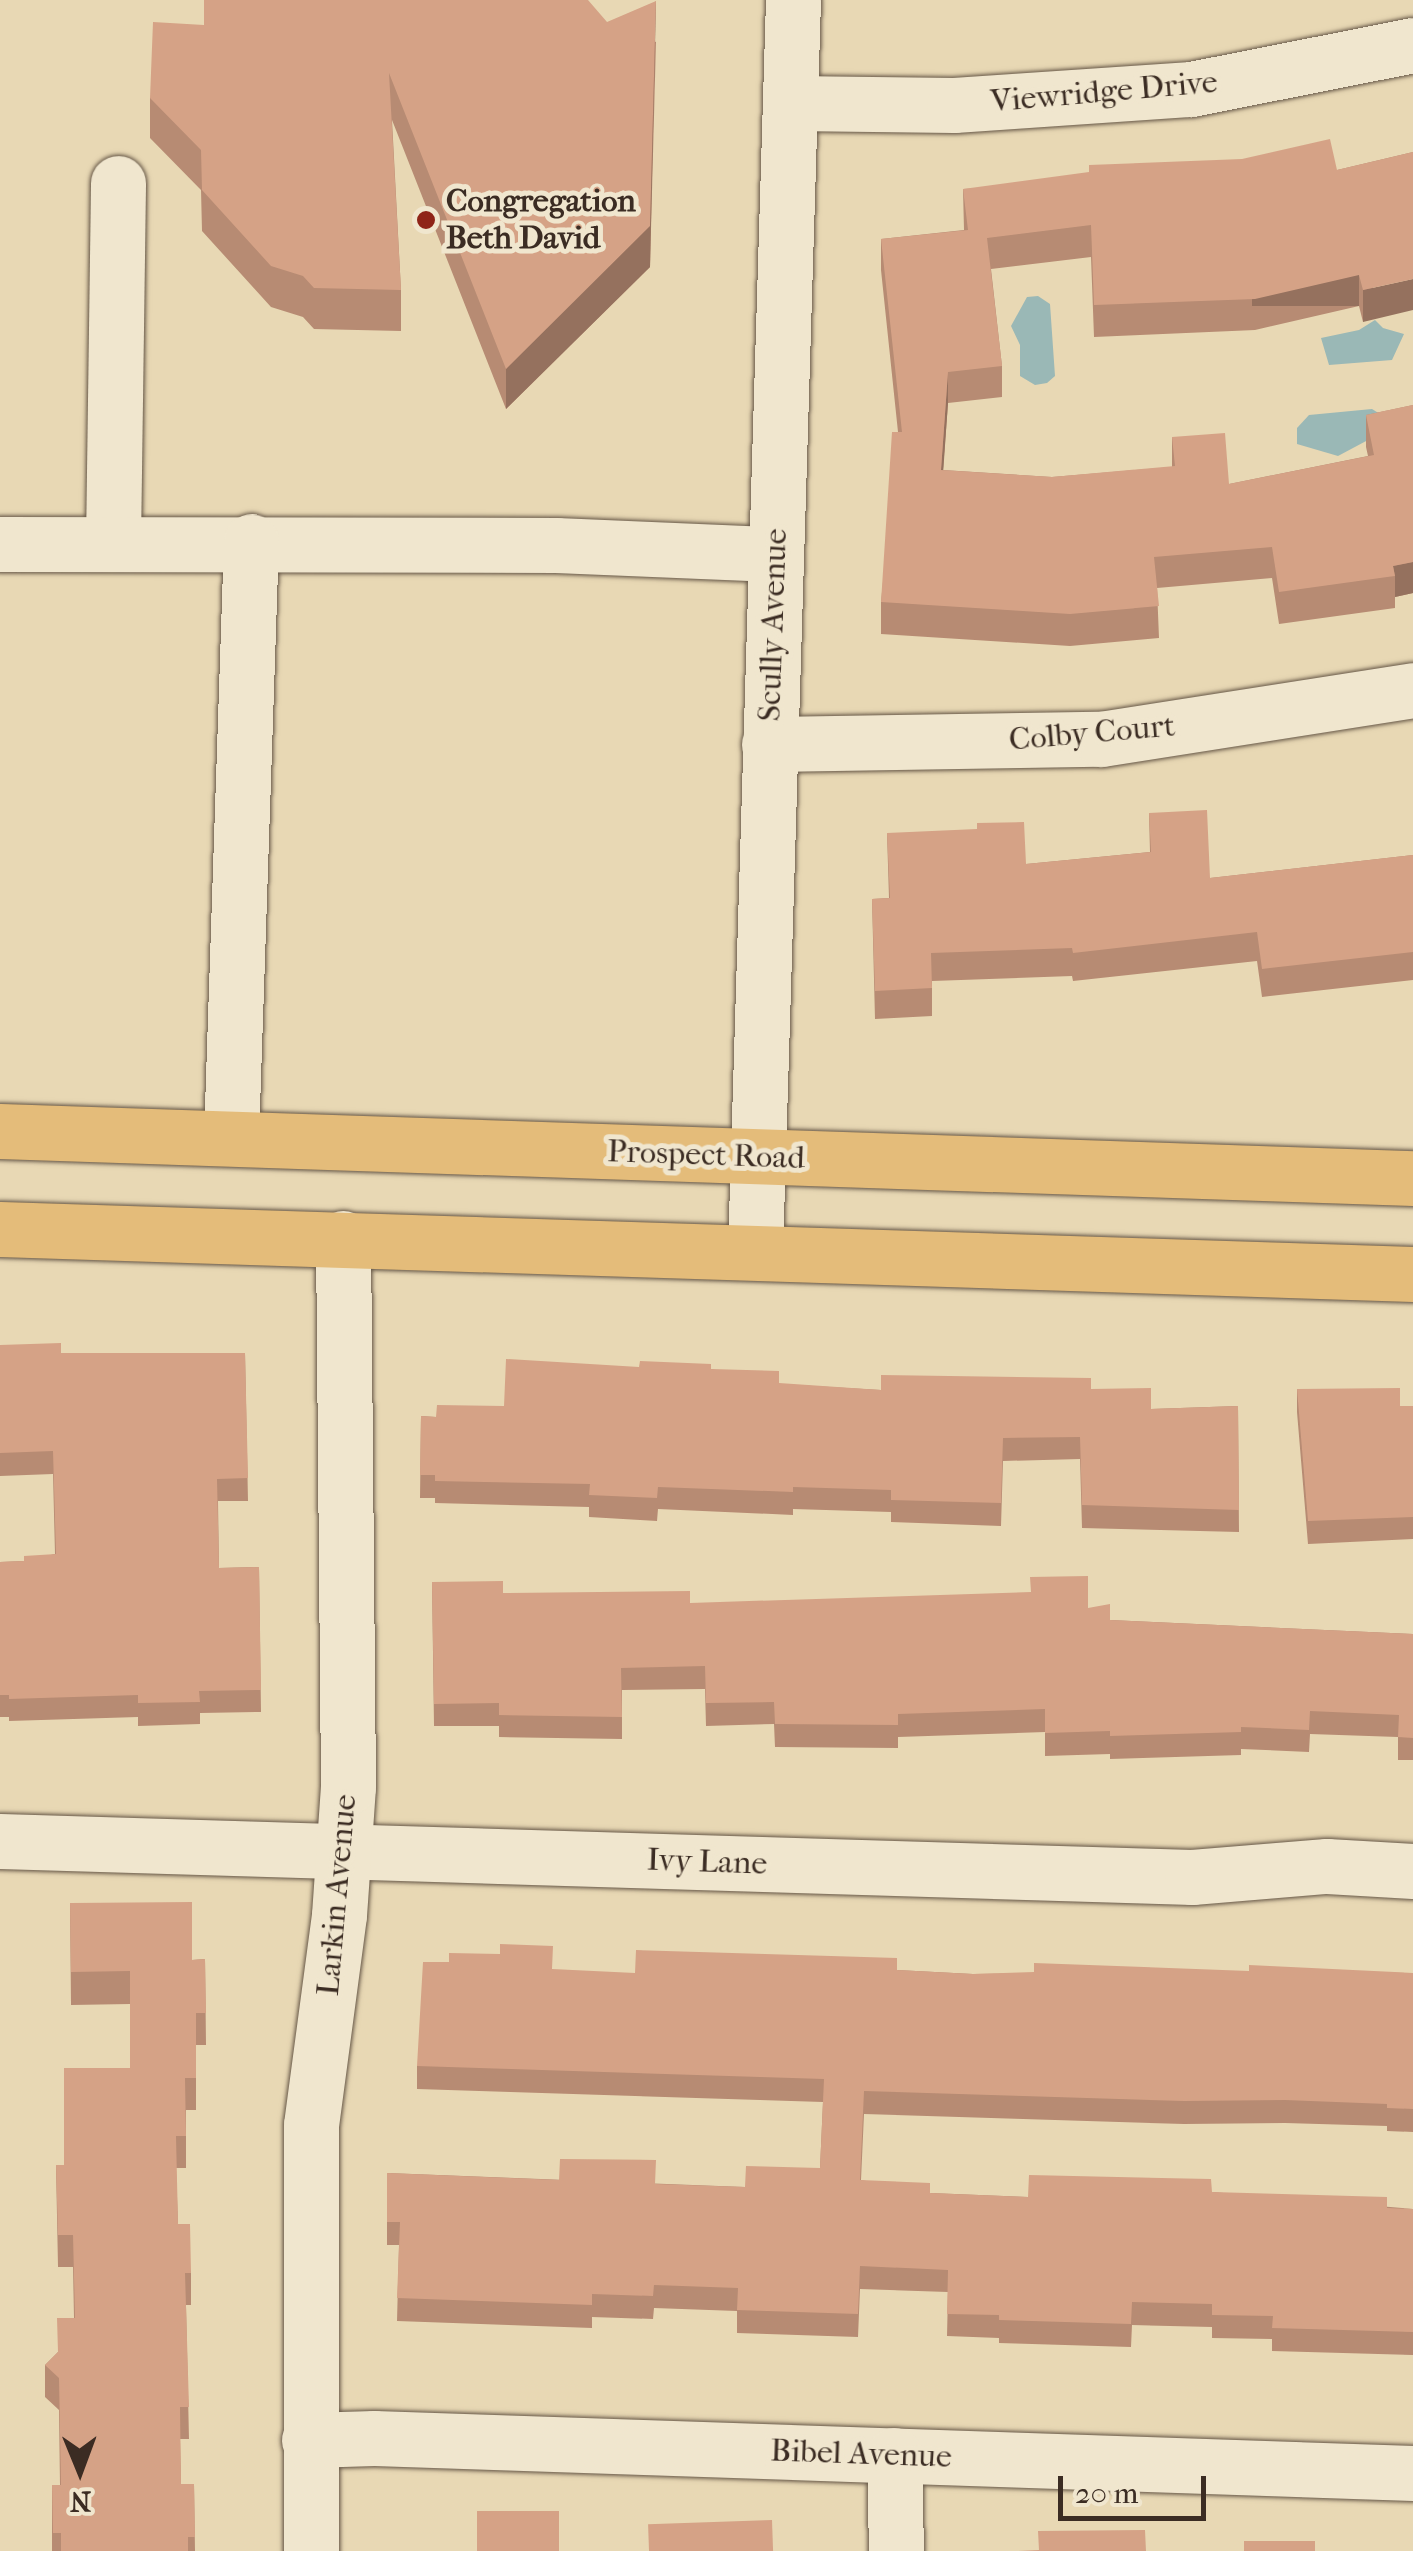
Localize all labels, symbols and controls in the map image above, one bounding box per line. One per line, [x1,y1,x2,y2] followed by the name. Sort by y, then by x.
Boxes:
[989,63,1219,121] street label: Viewridge Drive
[446,183,636,258] place label: Congregation Beth David
[415,209,437,231] marker: Congregation Beth David
[750,528,796,722] street label: Scully Avenue
[1007,707,1177,759] street label: Colby Court
[607,1132,805,1178] street label: Prospect Road
[309,1793,365,1997] street label: Larkin Avenue
[646,1841,768,1883] street label: Ivy Lane
[30,2421,130,2521] north arrow
[770,2432,952,2476] street label: Bibel Avenue
[1063,2456,1210,2518] scale bar
[1075,2476,1138,2511] text: 20 m
[70,2485,91,2518] text: N

